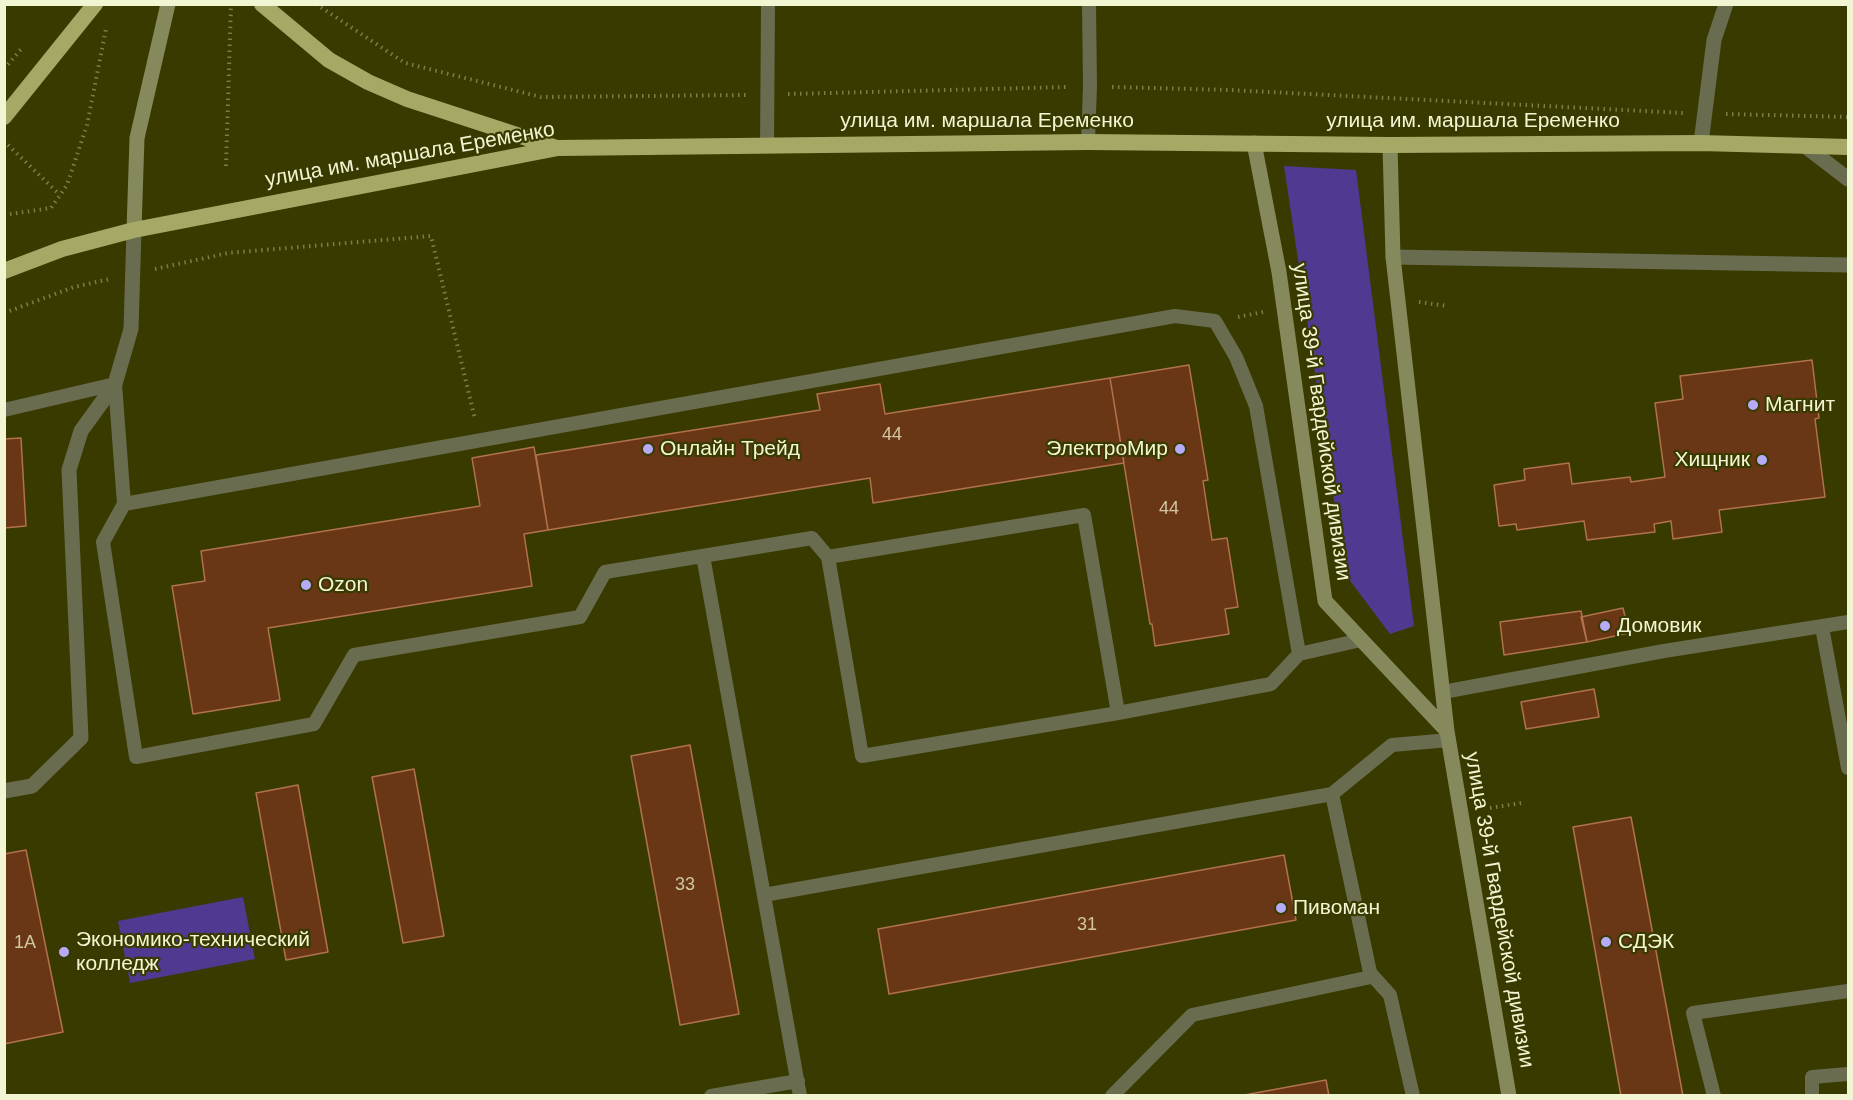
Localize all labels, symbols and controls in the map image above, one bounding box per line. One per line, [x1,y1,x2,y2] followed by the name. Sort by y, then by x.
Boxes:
[840,108,1134,134] street label: улица им. маршала Еременко
[1326,108,1620,134] street label: улица им. маршала Еременко
[263,117,557,193] street label: улица им. маршала Еременко
[1286,262,1356,582] street label: улица 39-й Гвардейской дивизии
[1765,392,1835,418] place label: Магнит
[1746,398,1760,412] marker: Магнит
[882,424,902,446] house number: 44
[660,436,800,462] place label: Онлайн Трейд
[1046,436,1168,462] place label: ЭлектроМир
[641,442,655,456] marker: Онлайн Трейд
[1173,442,1187,456] marker: ЭлектроМир
[1674,447,1750,473] place label: Хищник
[1755,453,1769,467] marker: Хищник
[1159,498,1179,520] house number: 44
[318,572,368,598] place label: Ozon
[299,578,313,592] marker: Ozon
[1617,613,1701,639] place label: Домовик
[1598,619,1612,633] marker: Домовик
[1459,750,1539,1070] street label: улица 39-й Гвардейской дивизии
[675,874,695,896] house number: 33
[1293,895,1380,921] place label: Пивоман
[1274,901,1288,915] marker: Пивоман
[1077,914,1097,936] house number: 31
[76,927,310,977] place label: Экономико-технический колледж
[1618,929,1674,955] place label: СДЭК
[14,932,36,954] house number: 1А
[1599,935,1613,949] marker: СДЭК
[57,945,71,959] marker: Экономико-технический колледж

